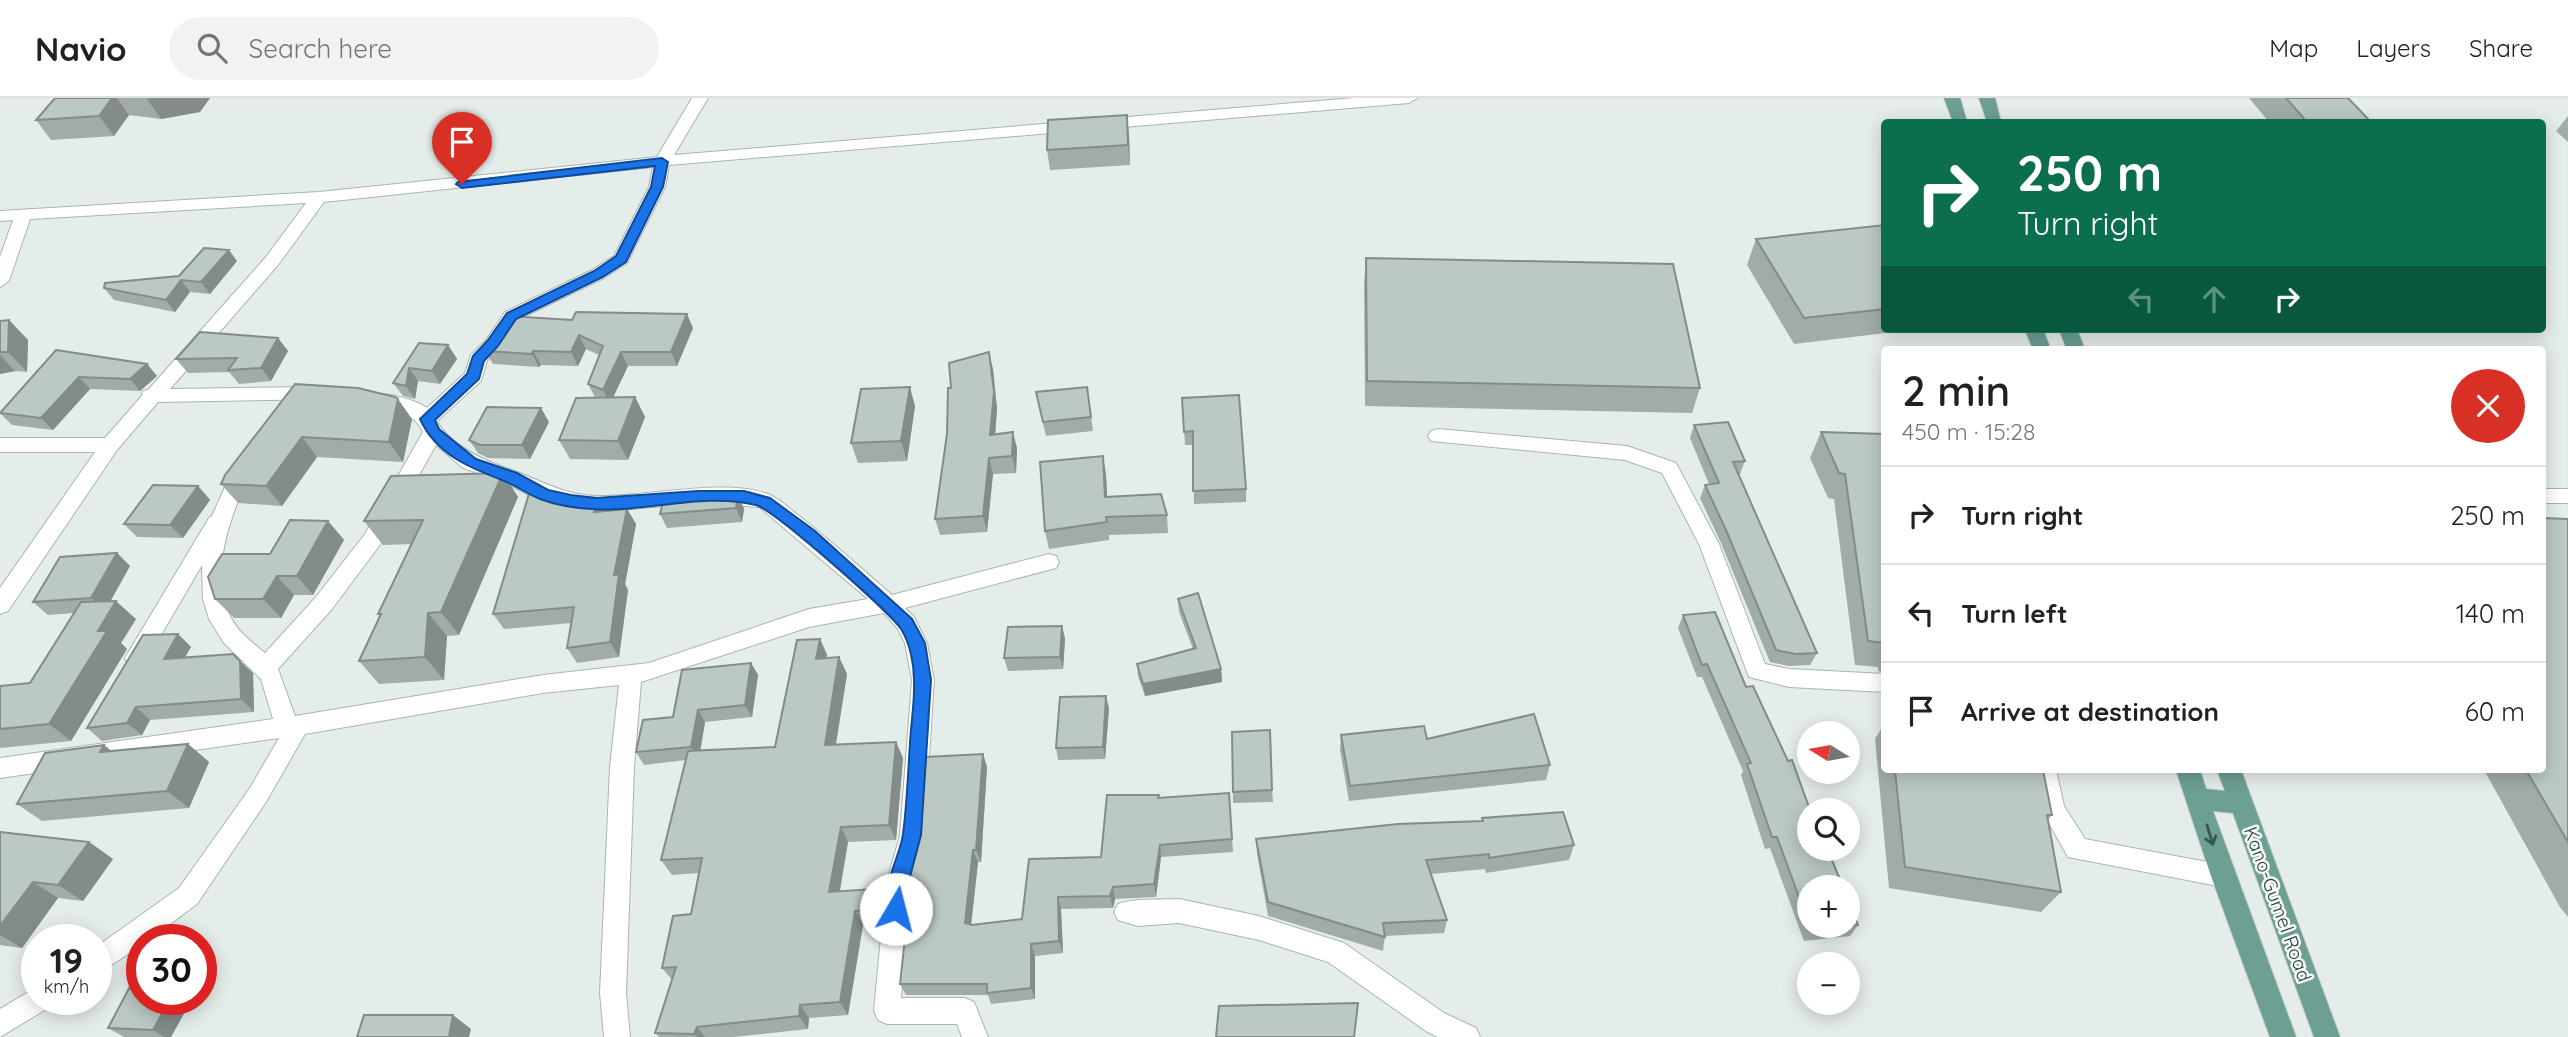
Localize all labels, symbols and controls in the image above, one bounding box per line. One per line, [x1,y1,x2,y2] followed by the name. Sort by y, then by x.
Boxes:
[169,17,659,80] search box
[35,28,127,69] text: Navio
[193,29,231,67] icon: search
[249,32,392,65] text: Search here
[2269,33,2318,63] text: Map
[2356,33,2431,63] text: Layers
[2469,33,2533,63] text: Share
[432,112,492,184] pin
[443,123,481,161] icon: arrive
[2017,142,2162,203] text: 250 m
[1902,147,1993,238] icon: right
[2017,203,2158,243] text: Turn right
[2122,280,2160,318] icon: left
[2195,280,2233,318] icon: ahead
[2268,280,2306,318] icon: right
[1902,364,2010,417] text: 2 min
[2451,369,2525,443] button: close
[1902,417,2035,446] text: 450 m · 15:28
[1902,496,1940,534] icon: right
[1961,499,2083,532] text: Turn right
[2450,499,2525,532] text: 250 m
[1902,594,1940,632] icon: left
[1961,597,2068,630] text: Turn left
[2456,597,2525,630] text: 140 m
[1902,692,1940,730] icon: arrive
[1961,695,2219,728] text: Arrive at destination
[2465,695,2525,728] text: 60 m
[1797,721,1860,784] north arrow
[1797,721,1860,1015] map controls
[1797,798,1860,861] button: search
[2205,823,2218,845] one-way arrow
[2239,823,2317,985] street label: Kano-Gumel Road
[859,872,933,946] position arrow
[1797,875,1860,938] button: +
[126,924,217,1015] speed limit sign: 30
[50,938,83,982] text: 19
[1797,952,1860,1015] button: −
[44,975,89,998] text: km/h

